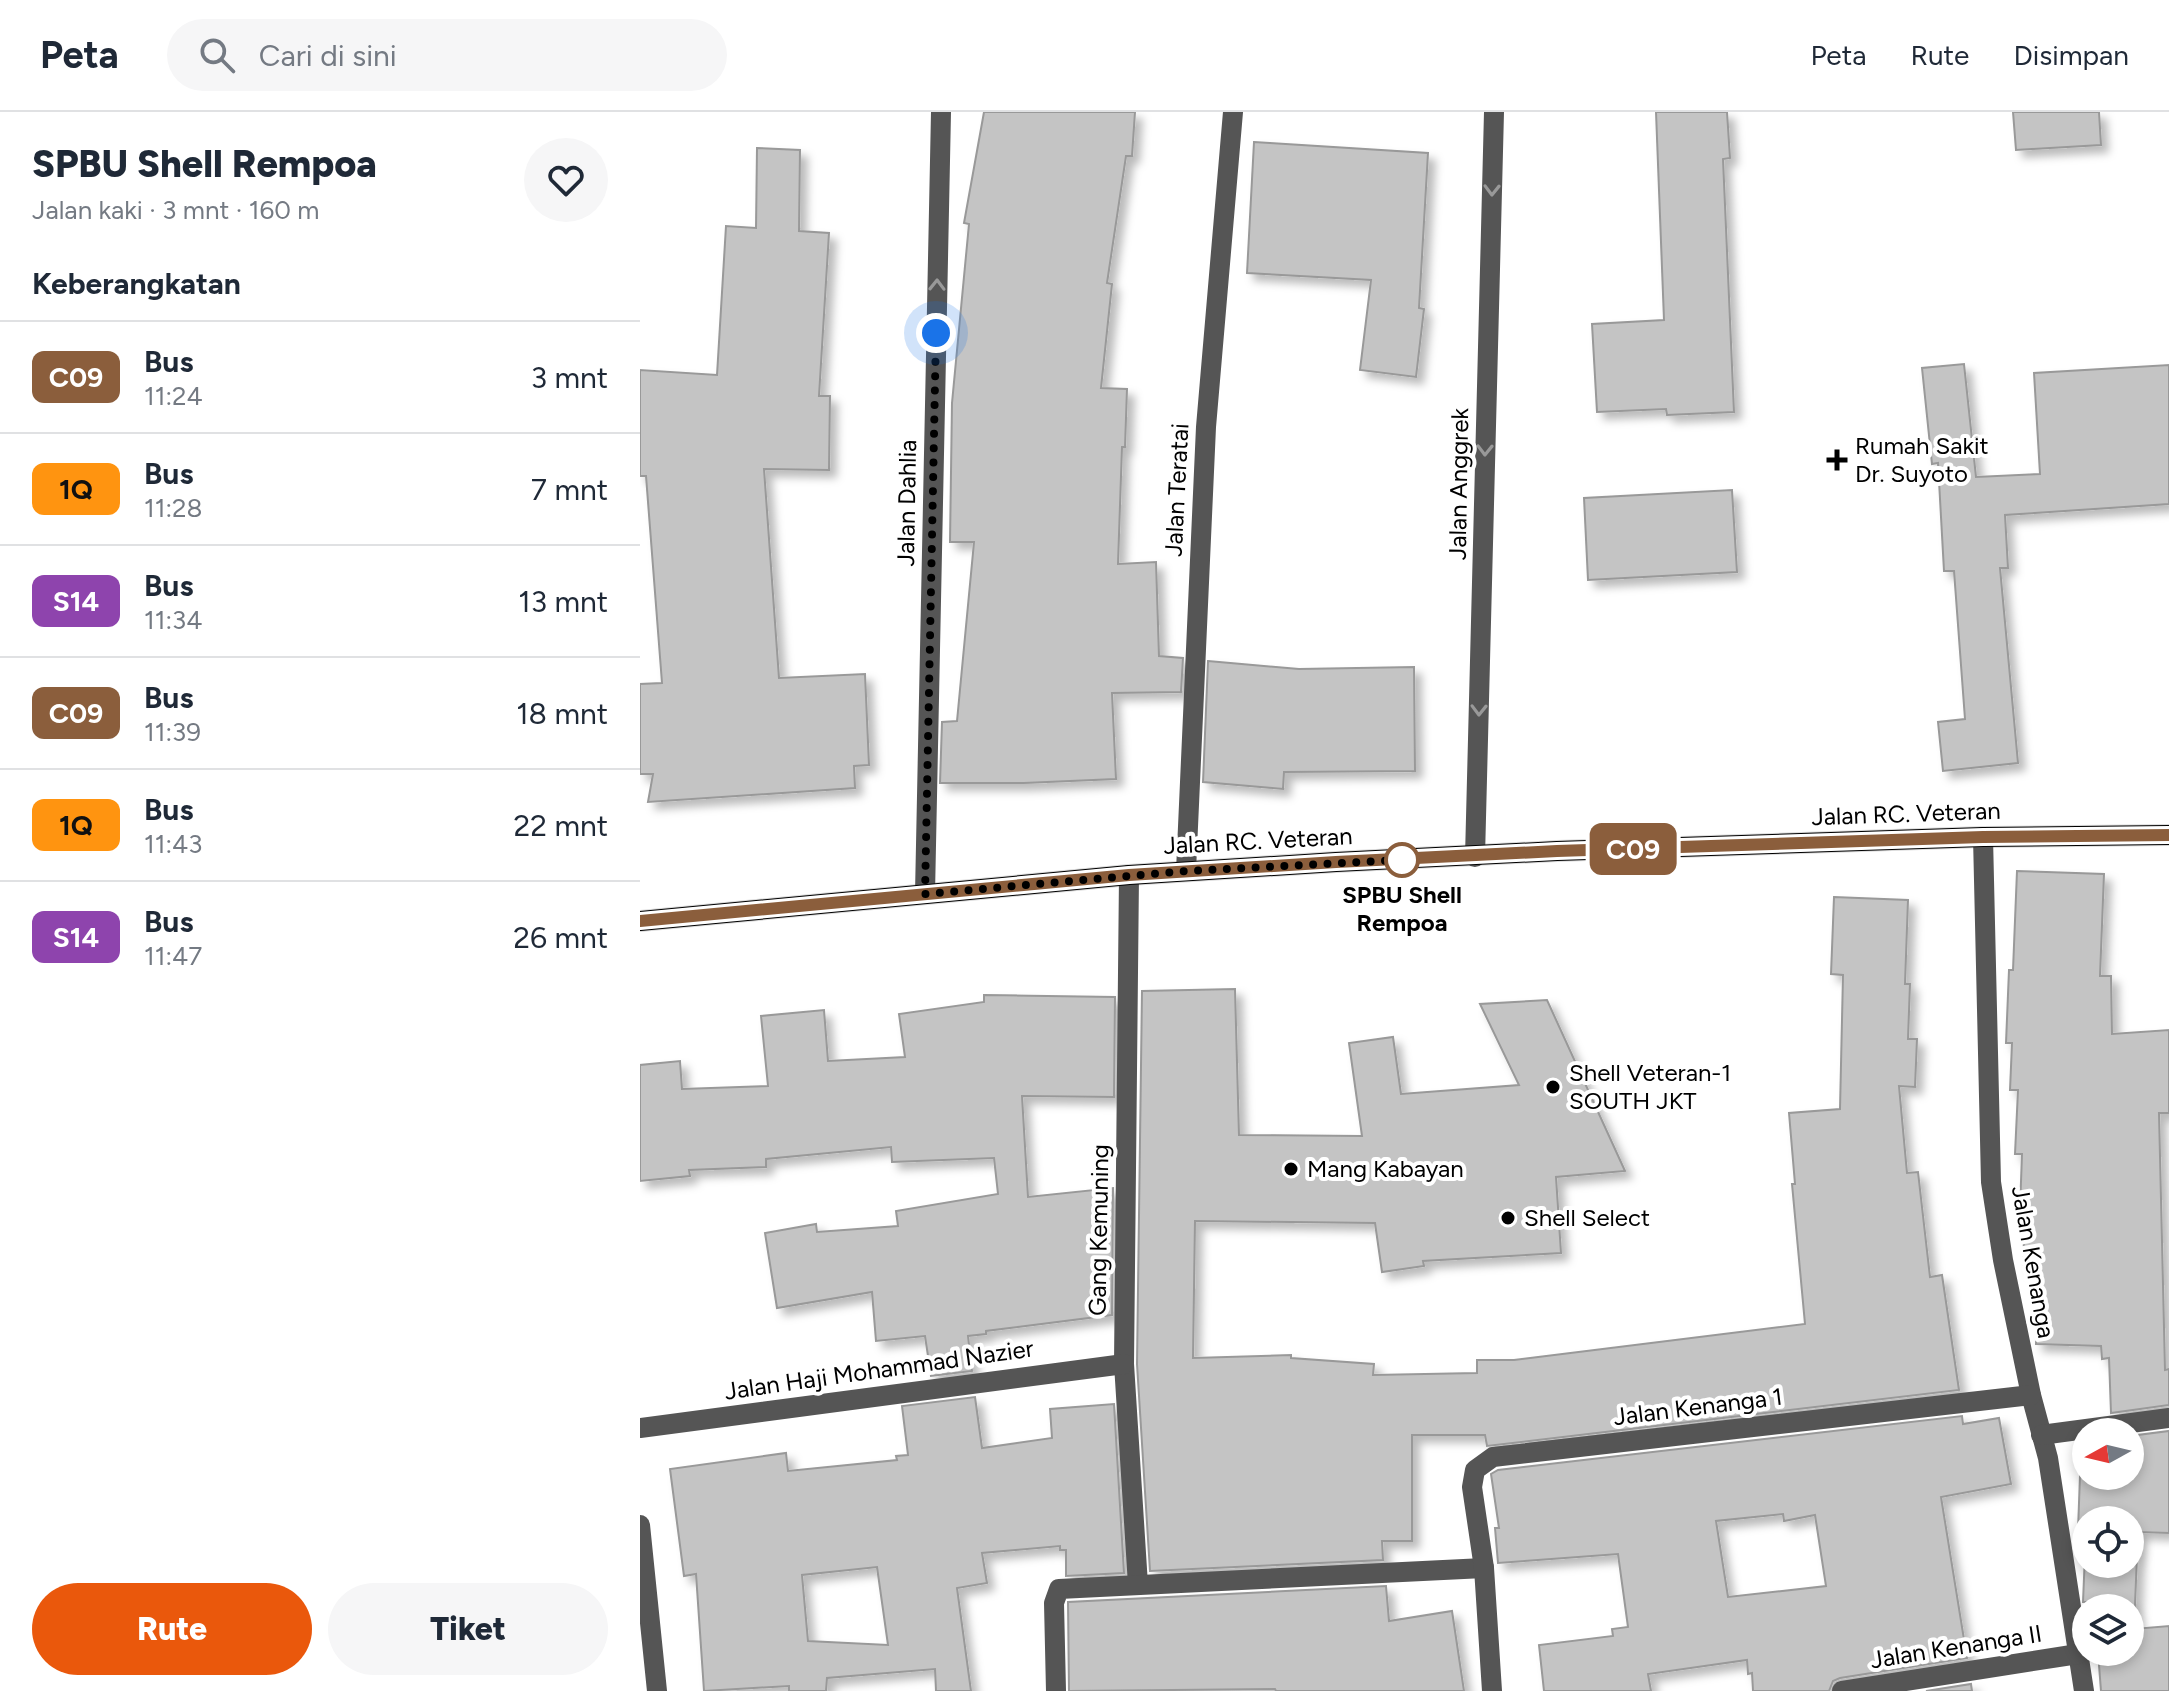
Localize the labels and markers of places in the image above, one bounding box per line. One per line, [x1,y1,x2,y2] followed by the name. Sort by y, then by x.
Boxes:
[1855,431,1989,488] place label: Rumah Sakit Dr. Suyoto
[1826,449,1848,471] marker: Rumah Sakit Dr. Suyoto
[1385,843,1419,877] marker: SPBU Shell Rempoa
[1342,880,1462,937] place label: SPBU Shell Rempoa
[1569,1058,1731,1115] place label: Shell Veteran-1 SOUTH JKT
[1544,1078,1562,1096] marker: Shell Veteran-1 SOUTH JKT
[1307,1154,1464,1183] place label: Mang Kabayan
[1282,1160,1300,1178] marker: Mang Kabayan
[1524,1203,1650,1232] place label: Shell Select
[1499,1209,1517,1227] marker: Shell Select

